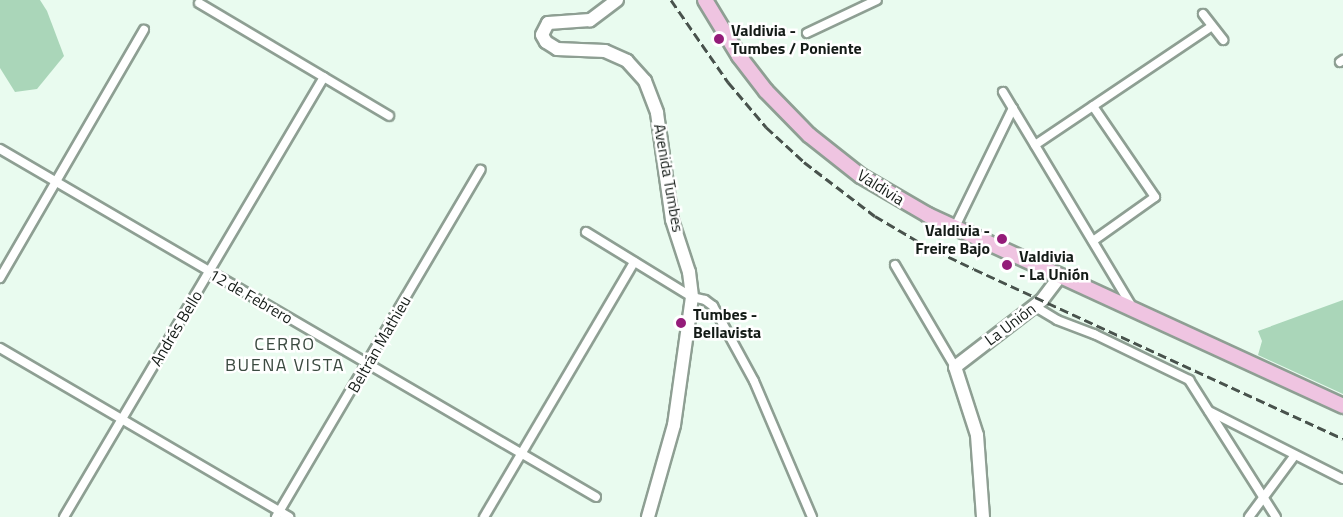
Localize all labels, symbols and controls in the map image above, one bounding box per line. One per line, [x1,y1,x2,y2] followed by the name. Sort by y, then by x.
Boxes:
[731,20,862,58] place label: Valdivia - Tumbes / Poniente
[712,32,726,46] marker: Valdivia - Tumbes / Poniente
[650,122,688,234] street label: Avenida Tumbes
[854,165,908,209] street label: Valdivia
[915,220,990,258] place label: Valdivia - Freire Bajo
[995,232,1009,246] marker: Valdivia - Freire Bajo
[1019,246,1089,284] place label: Valdivia - La Unión
[1000,258,1014,272] marker: Valdivia - La Unión
[206,264,296,328] street label: 12 de Febrero
[146,287,206,369] street label: Andrés Bello
[344,292,414,396] street label: Beltrán Mathieu
[981,299,1039,349] street label: La Unión
[693,304,761,342] place label: Tumbes - Bellavista
[674,316,688,330] marker: Tumbes - Bellavista
[225,334,345,376] district label: CERRO BUENA VISTA

